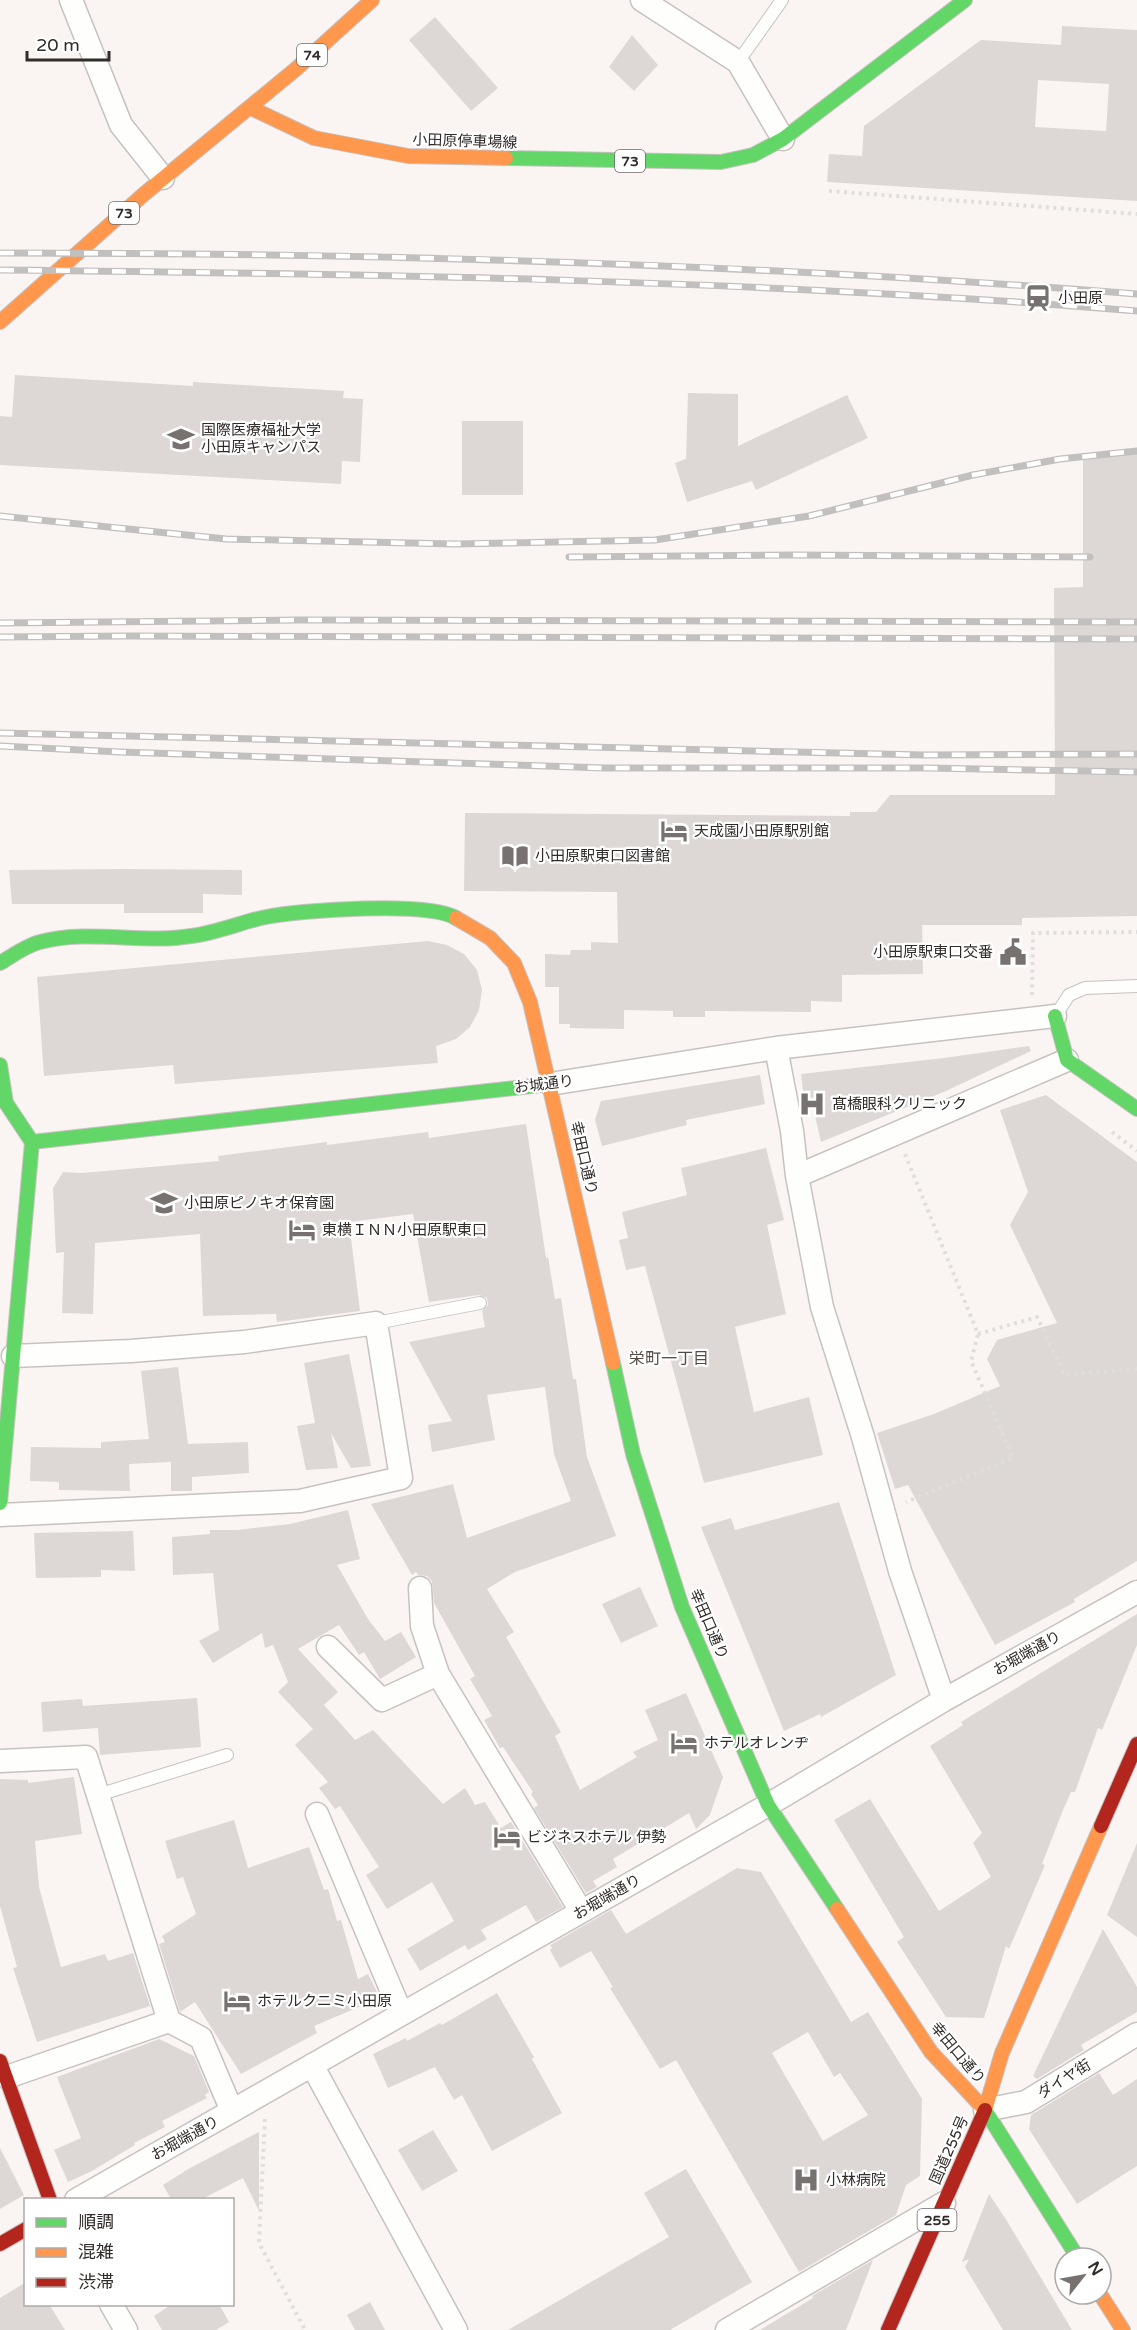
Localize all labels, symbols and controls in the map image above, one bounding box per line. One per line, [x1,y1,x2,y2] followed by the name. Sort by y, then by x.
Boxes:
[27,24,110,62] scale bar
[36,34,80,56] text: 20 m
[297,44,327,66] road number: 74
[412,130,518,152] street label: 小田原停車場線
[615,150,645,172] road number: 73
[109,202,139,224] road number: 73
[1023,283,1053,313] station icon: 小田原
[1058,289,1103,307] place label: 小田原
[201,421,321,456] place label: 国際医療福祉大学 小田原キャンパス
[166,424,196,454] school or university icon: 国際医療福祉大学 小田原キャンパス
[659,816,689,846] hotel icon: 天成園小田原駅別館
[694,822,829,840] place label: 天成園小田原駅別館
[500,841,530,871] library icon: 小田原駅東口図書館
[535,847,670,865] place label: 小田原駅東口図書館
[998,937,1028,967] public building icon: 小田原駅東口交番
[873,943,993,961] place label: 小田原駅東口交番
[513,1071,575,1097] street label: お城通り
[797,1089,827,1119] hospital icon: 髙橋眼科クリニック
[832,1095,967,1113] place label: 髙橋眼科クリニック
[567,1119,601,1197] street label: 幸田口通り
[149,1188,179,1218] school or university icon: 小田原ピノキオ保育園
[184,1194,334,1212] place label: 小田原ピノキオ保育園
[287,1215,317,1245] hotel icon: 東横ＩＮＮ小田原駅東口
[322,1221,487,1239] place label: 東横ＩＮＮ小田原駅東口
[629,1349,709,1369] district label: 栄町一丁目
[686,1586,732,1662] street label: 幸田口通り
[990,1627,1064,1679] street label: お堀端通り
[669,1728,699,1758] hotel icon: ホテルオレンヂ
[704,1734,809,1752] place label: ホテルオレンヂ
[492,1822,522,1852] hotel icon: ビジネスホテル 伊勢
[527,1828,666,1846] place label: ビジネスホテル 伊勢
[570,1870,644,1924] street label: お堀端通り
[222,1986,252,2016] hotel icon: ホテルクニミ小田原
[257,1992,392,2010] place label: ホテルクニミ小田原
[927,2018,989,2088] street label: 幸田口通り
[1034,2056,1094,2102] street label: ダイヤ街
[148,2112,222,2164] street label: お堀端通り
[926,2113,972,2187] street label: 国道255号
[791,2165,821,2195] hospital icon: 小林病院
[826,2171,886,2189] place label: 小林病院
[24,2198,234,2306] legend
[918,2209,956,2231] road number: 255
[78,2211,114,2233] text: 順調
[78,2241,114,2263] text: 混雑
[1053,2246,1113,2306] north arrow
[1083,2258,1107,2279] text: N
[78,2271,114,2293] text: 渋滞

